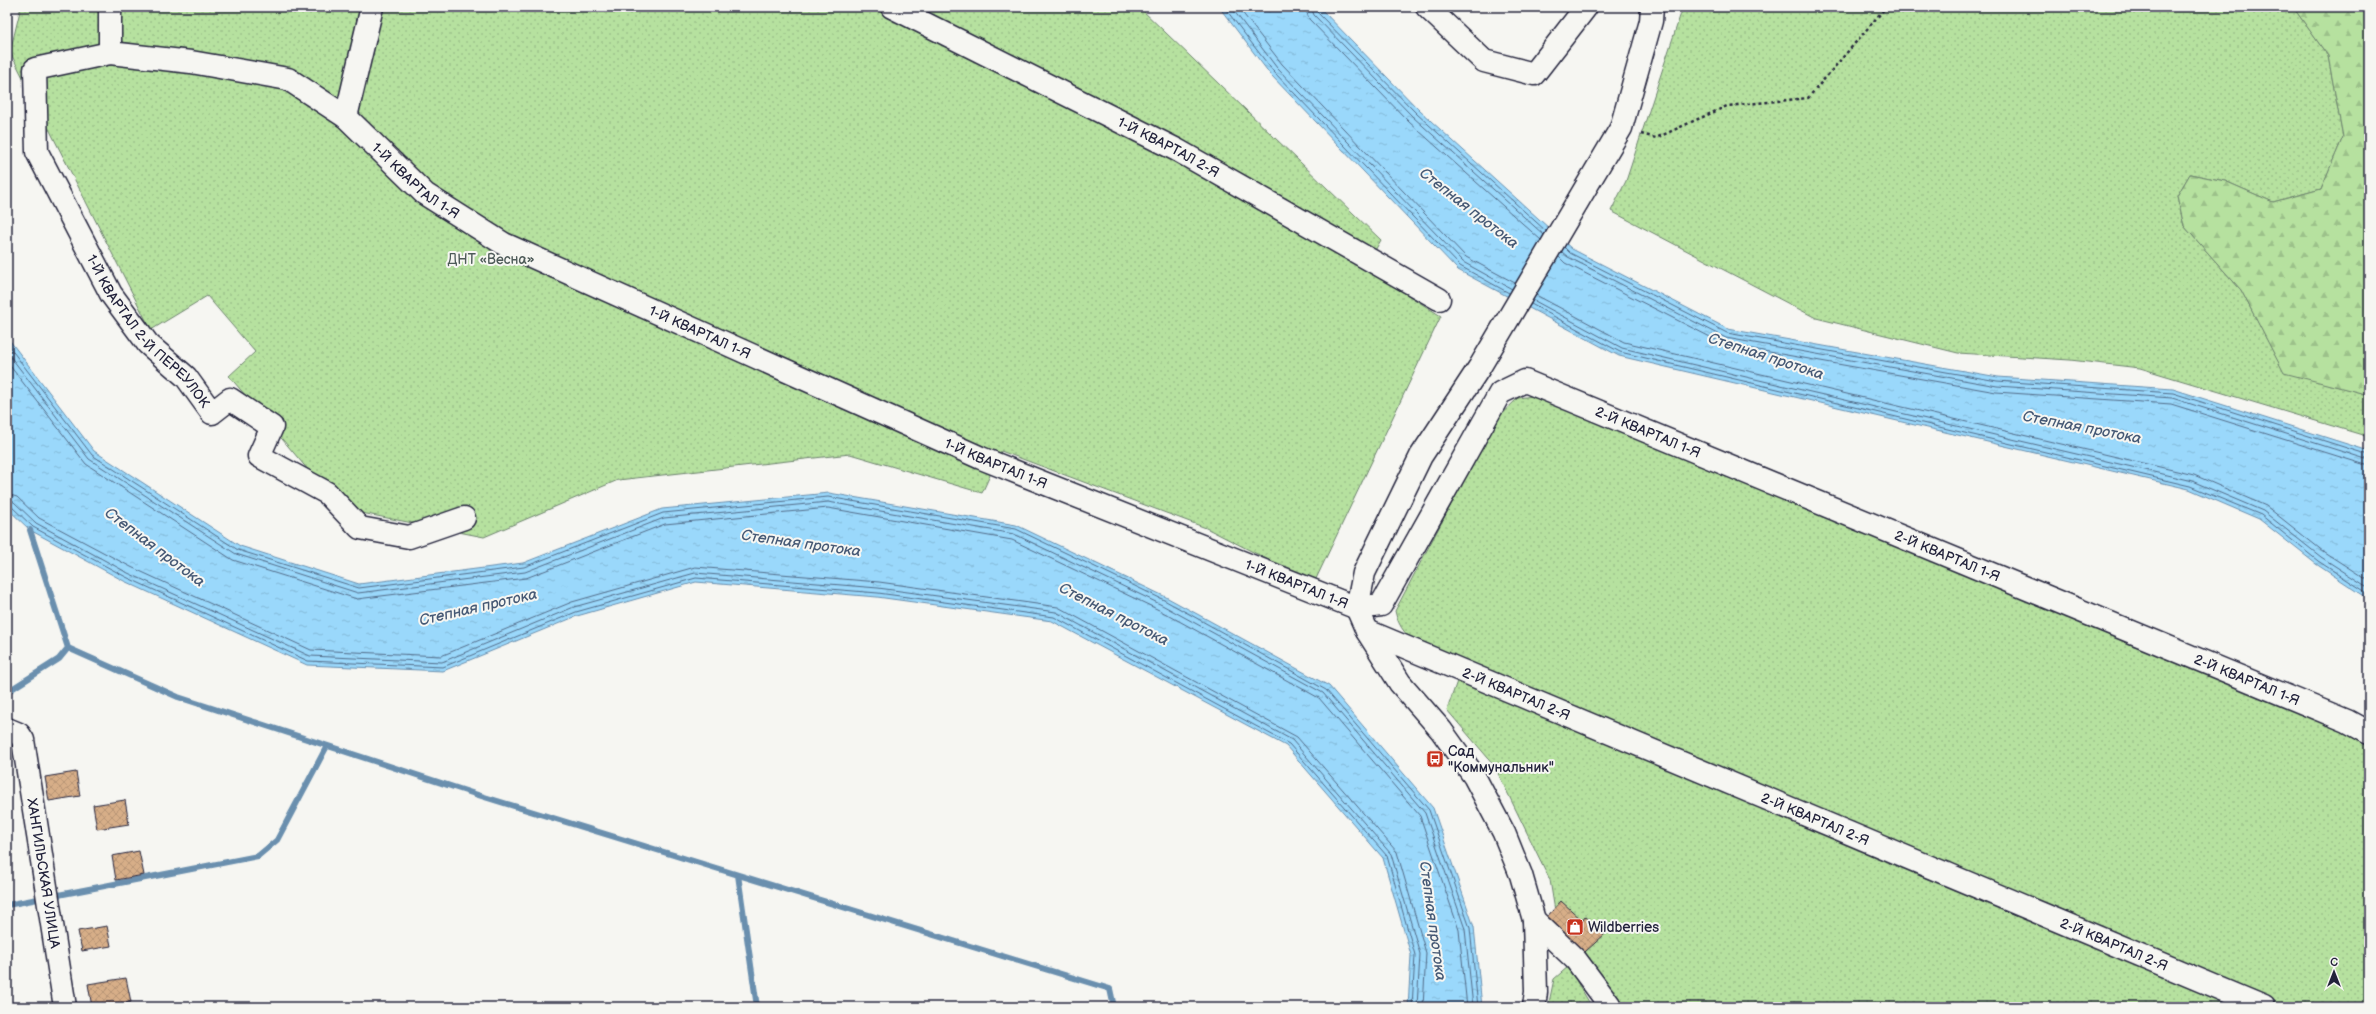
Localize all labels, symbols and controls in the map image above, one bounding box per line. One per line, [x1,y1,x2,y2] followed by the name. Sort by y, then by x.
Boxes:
[1115,114,1222,181] street label: 1-Й КВАРТАЛ 2-Я
[368,139,462,223] street label: 1-Й КВАРТАЛ 1-Я
[1415,164,1522,253] water label: Степная протока
[447,251,535,268] park label: ДНТ «Весна»
[83,252,214,412] street label: 1-Й КВАРТАЛ 2-Й ПЕРЕУЛОК
[646,302,753,363] street label: 1-Й КВАРТАЛ 1-Я
[1706,329,1826,384] water label: Степная протока
[1593,403,1703,462] street label: 2-Й КВАРТАЛ 1-Я
[2021,407,2143,448] water label: Степная протока
[942,435,1050,493] street label: 1-Й КВАРТАЛ 1-Я
[101,504,209,591] water label: Степная протока
[740,526,862,561] water label: Степная протока
[1892,527,2003,586] street label: 2-Й КВАРТАЛ 1-Я
[1243,556,1351,613] street label: 1-Й КВАРТАЛ 1-Я
[1056,579,1172,650] water label: Степная протока
[417,585,539,630] water label: Степная протока
[2191,651,2302,709] street label: 2-Й КВАРТАЛ 1-Я
[1460,664,1573,724] street label: 2-Й КВАРТАЛ 2-Я
[1448,743,1554,776] place label: Сад "Коммунальник"
[1425,749,1445,769] bus stop icon: Сад "Коммунальник"
[1759,789,1871,849] street label: 2-Й КВАРТАЛ 2-Я
[23,797,64,950] street label: ХАНГИЛЬСКАЯ УЛИЦА
[1415,860,1450,982] water label: Степная протока
[2057,914,2170,975] street label: 2-Й КВАРТАЛ 2-Я
[1565,917,1585,937] shop icon: Wildberries
[1588,919,1659,936] place label: Wildberries
[2314,952,2354,992] north arrow
[2330,956,2338,969] text: С

